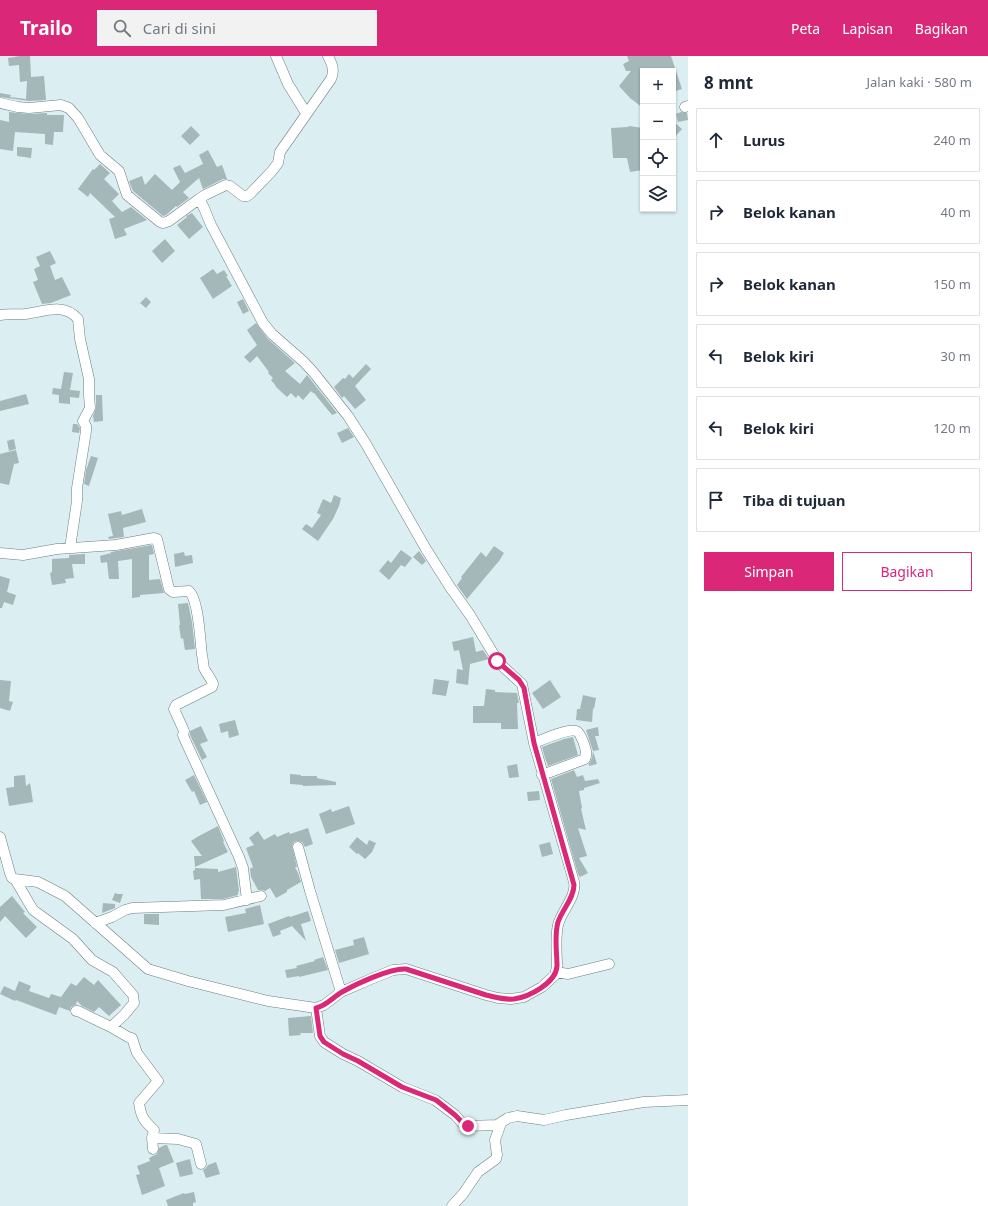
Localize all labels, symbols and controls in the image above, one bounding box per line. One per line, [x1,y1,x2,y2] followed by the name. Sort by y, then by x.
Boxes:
[97,10,377,46] search box
[20,15,73,41] text: Trailo
[111,17,133,39] icon: search
[143,18,216,38] text: Cari di sini
[791,19,820,38] text: Peta
[842,19,893,38] text: Lapisan
[915,19,968,38] text: Bagikan
[640,68,676,212] map controls
[640,68,676,104] button: +
[704,71,753,94] text: 8 mnt
[866,73,972,91] text: Jalan kaki · 580 m
[640,104,676,140] button: −
[705,129,727,151] icon: ahead
[743,130,785,150] text: Lurus
[933,131,971,149] text: 240 m
[640,140,676,176] button: locate
[640,176,676,212] button: layers
[705,201,727,223] icon: right
[743,202,836,222] text: Belok kanan
[941,203,971,221] text: 40 m
[705,273,727,295] icon: right
[743,274,836,294] text: Belok kanan
[933,275,971,293] text: 150 m
[705,345,727,367] icon: left
[743,346,814,366] text: Belok kiri
[941,347,971,365] text: 30 m
[705,417,727,439] icon: left
[743,418,814,438] text: Belok kiri
[933,419,971,437] text: 120 m
[705,489,727,511] icon: arrive
[743,490,846,510] text: Tiba di tujuan
[704,552,834,591] button: Simpan
[842,552,972,591] button: Bagikan
[488,652,506,670] route start
[459,1117,477,1135] route end

